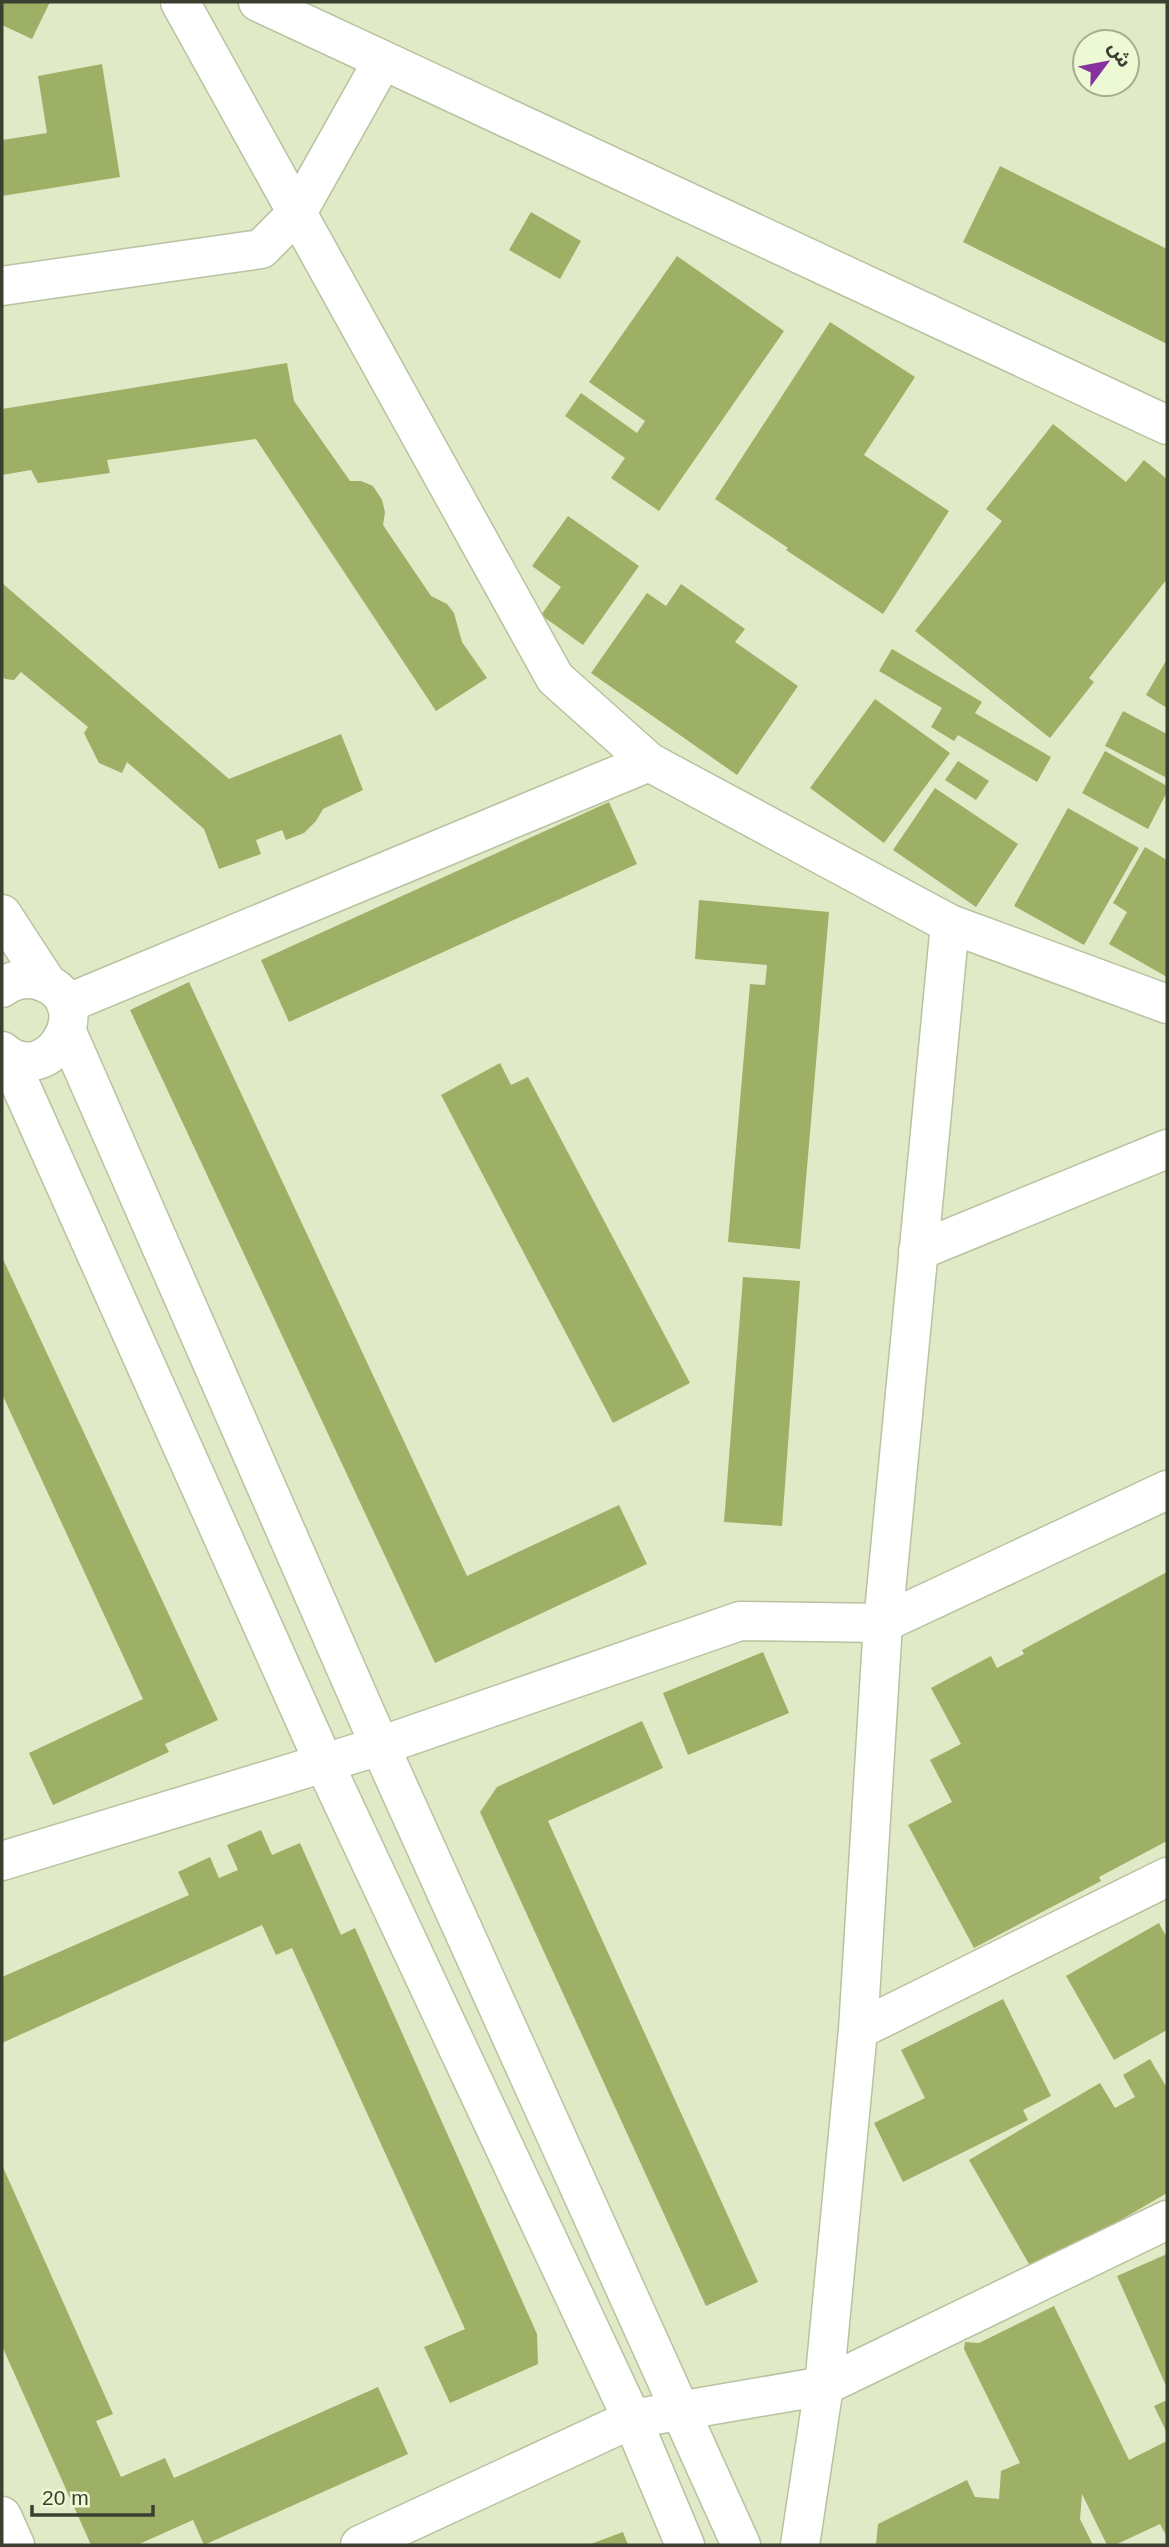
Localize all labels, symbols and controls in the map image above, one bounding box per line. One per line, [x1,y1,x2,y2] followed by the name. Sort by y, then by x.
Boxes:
[1071,28,1141,98] north arrow
[1104,38,1136,71] text: ش
[32,2474,152,2518] scale bar
[42,2486,89,2509] text: 20 m

